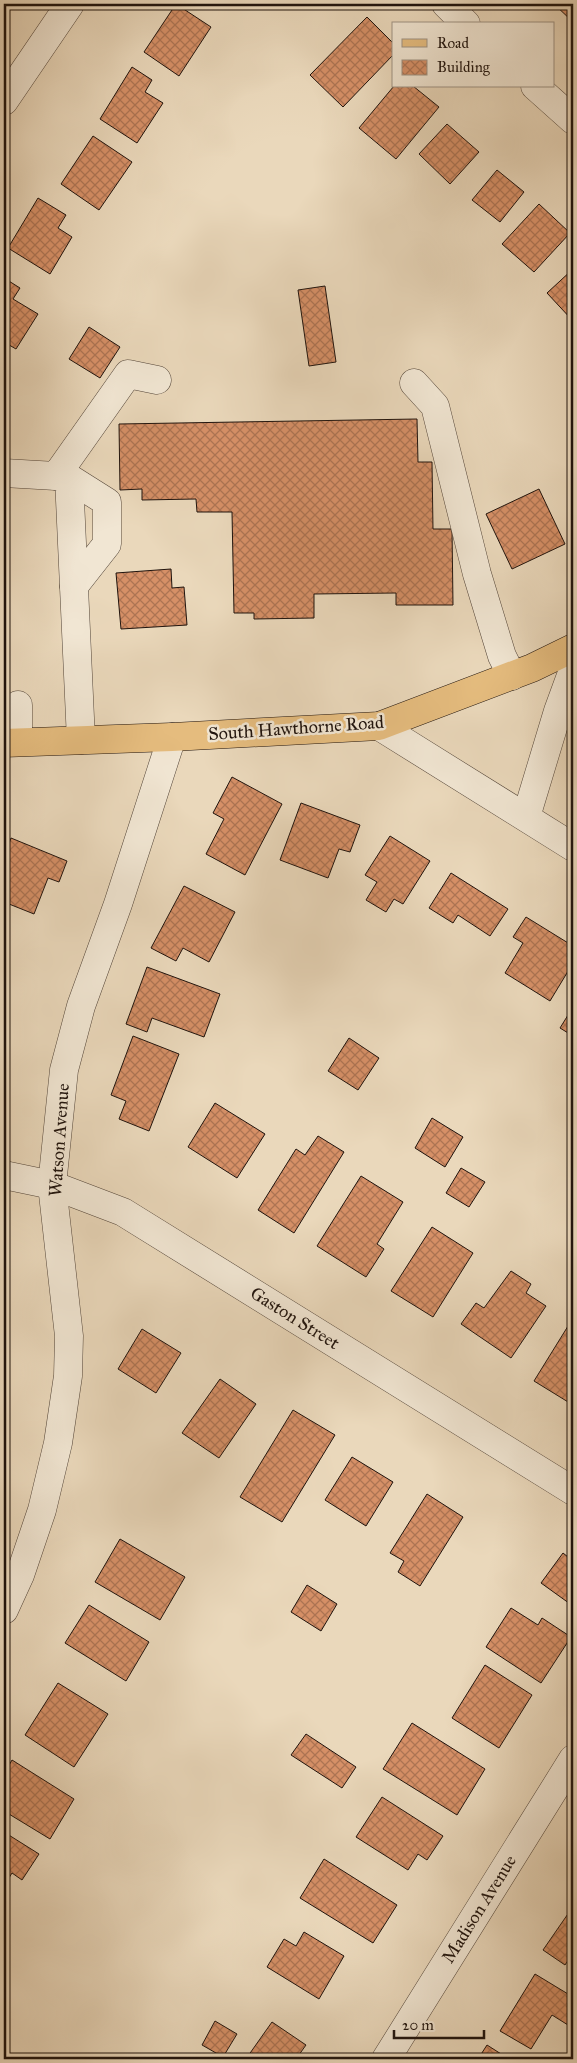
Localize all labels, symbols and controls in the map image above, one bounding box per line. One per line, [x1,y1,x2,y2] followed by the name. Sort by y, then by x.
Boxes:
[392,22,554,88] legend
[437,34,469,52] text: Road
[437,58,491,76] text: Building
[207,711,385,745] street label: South Hawthorne Road
[44,1083,74,1197] street label: Watson Avenue
[246,1282,344,1354] street label: Gaston Street
[437,1851,521,1967] street label: Madison Avenue
[394,2008,484,2040] scale bar
[402,2016,434,2034] text: 20 m

